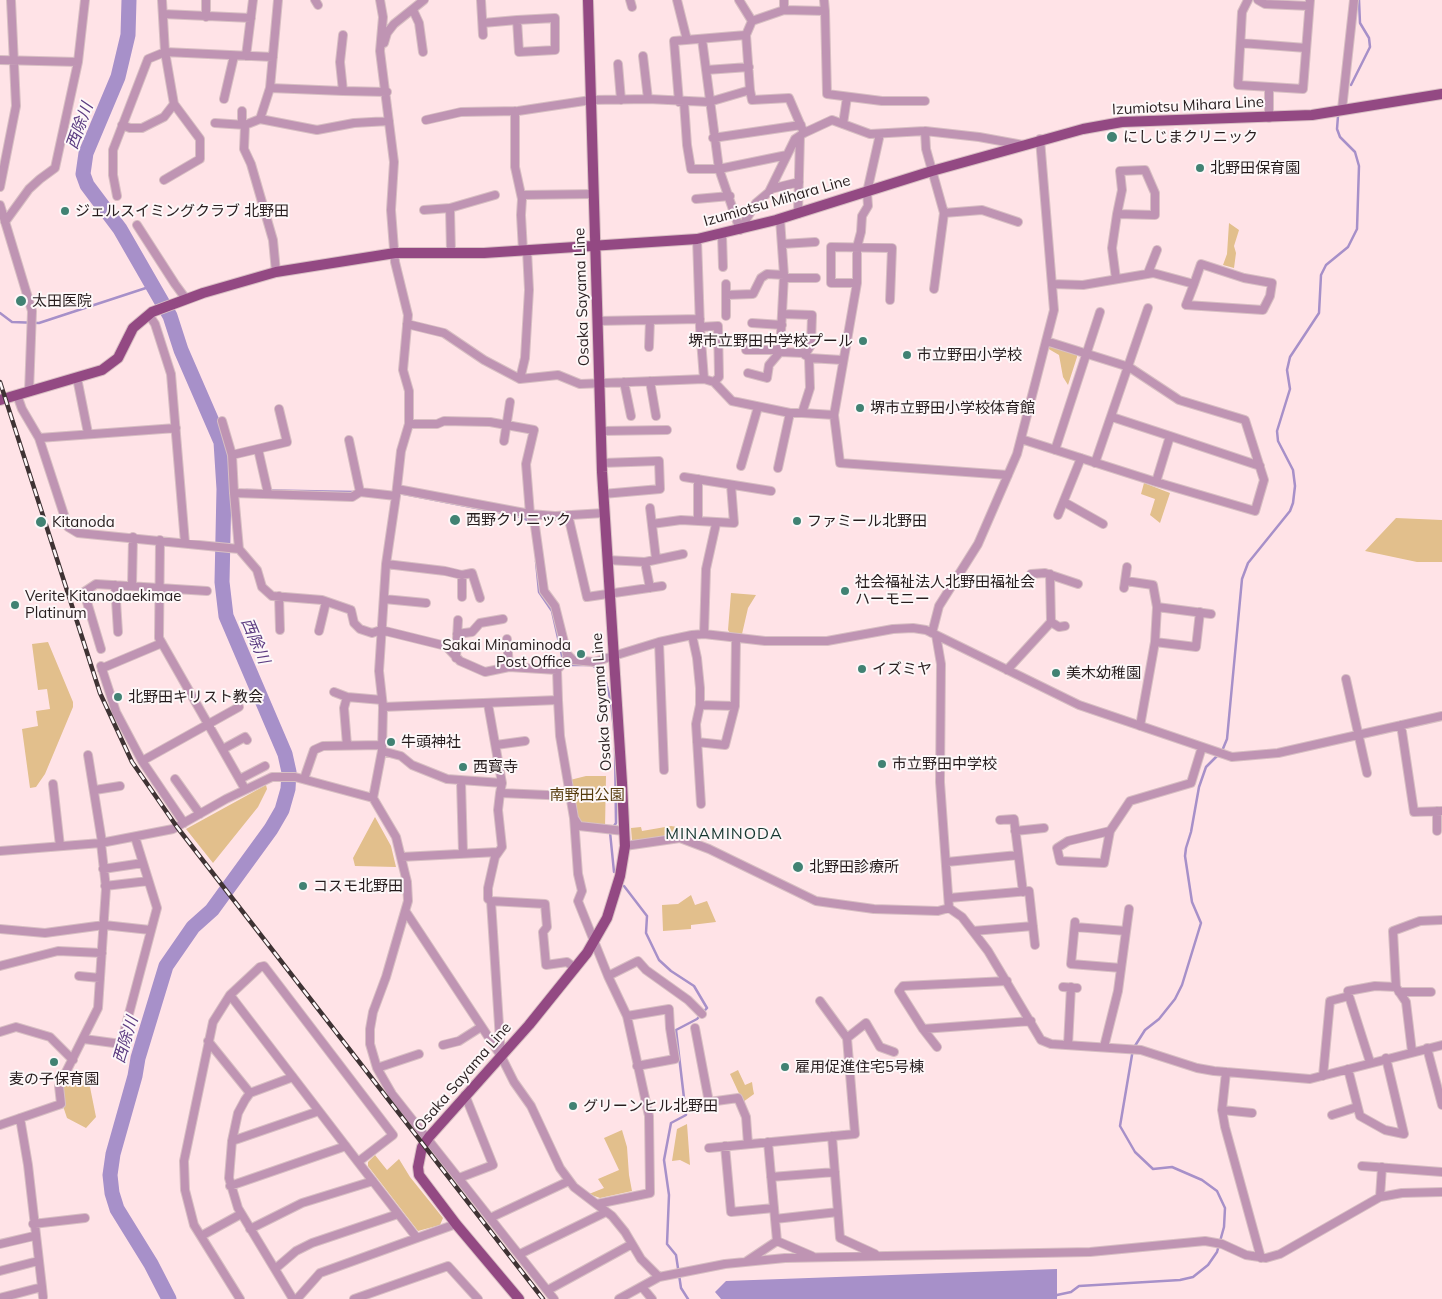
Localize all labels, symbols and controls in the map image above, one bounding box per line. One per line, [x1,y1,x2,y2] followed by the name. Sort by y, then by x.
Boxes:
[1112,93,1264,119] street label: Izumiotsu Mihara Line
[63,100,97,152] water label: 西除川
[1123,128,1258,146] place label: にしじまクリニック
[1105,130,1119,144] marker: にしじまクリニック
[1210,159,1300,177] place label: 北野田保育園
[1194,162,1206,174] marker: 北野田保育園
[701,171,853,231] street label: Izumiotsu Mihara Line
[75,202,289,220] place label: ジェルスイミングクラブ 北野田
[59,205,71,217] marker: ジェルスイミングクラブ 北野田
[571,228,593,366] street label: Osaka Sayama Line
[32,292,92,310] place label: 太田医院
[14,294,28,308] marker: 太田医院
[688,332,853,350] place label: 堺市立野田中学校プール
[857,335,869,347] marker: 堺市立野田中学校プール
[917,346,1022,364] place label: 市立野田小学校
[901,349,913,361] marker: 市立野田小学校
[870,399,1035,417] place label: 堺市立野田小学校体育館
[854,402,866,414] marker: 堺市立野田小学校体育館
[466,511,571,529] place label: 西野クリニック
[807,512,927,530] place label: ファミール北野田
[52,513,115,531] place label: Kitanoda
[448,513,462,527] marker: 西野クリニック
[34,515,48,529] marker: Kitanoda
[791,515,803,527] marker: ファミール北野田
[855,573,1035,608] place label: 社会福祉法人北野田福祉会 ハーモニー
[839,585,851,597] marker: 社会福祉法人北野田福祉会 ハーモニー
[25,587,181,622] place label: Verite Kitanodaekimae Platinum
[9,599,21,611] marker: Verite Kitanodaekimae Platinum
[237,615,273,667] water label: 西除川
[588,632,616,772] street label: Osaka Sayama Line
[442,636,571,671] place label: Sakai Minaminoda Post Office
[575,648,587,660] marker: Sakai Minaminoda Post Office
[872,660,932,678] place label: イズミヤ
[856,663,868,675] marker: イズミヤ
[1066,664,1141,682] place label: 美木幼稚園
[1050,667,1062,679] marker: 美木幼稚園
[128,688,263,706] place label: 北野田キリスト教会
[112,691,124,703] marker: 北野田キリスト教会
[401,733,461,751] place label: 牛頭神社
[385,736,397,748] marker: 牛頭神社
[892,755,997,773] place label: 市立野田中学校
[473,758,518,776] place label: 西寳寺
[876,758,888,770] marker: 市立野田中学校
[457,761,469,773] marker: 西寳寺
[550,786,624,804] park label: 南野田公園
[664,824,784,844] district label: MINAMINODA
[809,858,899,876] place label: 北野田診療所
[791,860,805,874] marker: 北野田診療所
[313,877,403,895] place label: コスモ北野田
[297,880,309,892] marker: コスモ北野田
[110,1014,142,1066] water label: 西除川
[411,1019,515,1135] street label: Osaka Sayama Line
[48,1056,60,1068] marker: 麦の子保育園
[795,1058,924,1076] place label: 雇用促進住宅5号棟
[779,1061,791,1073] marker: 雇用促進住宅5号棟
[9,1070,99,1088] place label: 麦の子保育園
[583,1097,718,1115] place label: グリーンヒル北野田
[567,1100,579,1112] marker: グリーンヒル北野田

